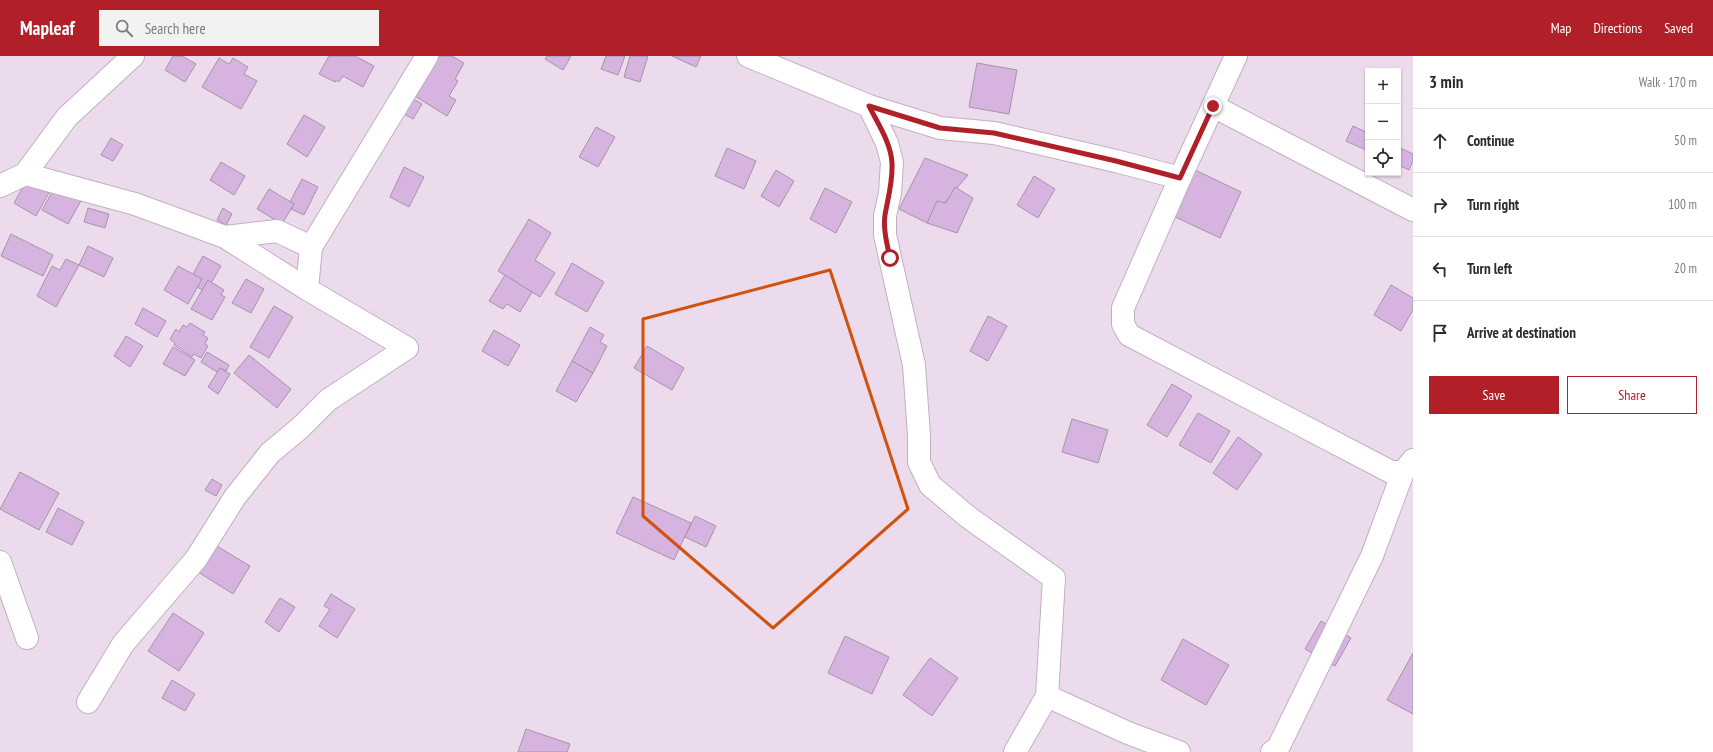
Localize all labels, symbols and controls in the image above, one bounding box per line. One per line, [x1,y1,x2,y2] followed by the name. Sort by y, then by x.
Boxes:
[99,10,379,46] search box
[20,16,75,40] text: Mapleaf
[113,17,135,39] icon: search
[145,19,206,38] text: Search here
[1551,19,1571,37] text: Map
[1593,19,1642,37] text: Directions
[1664,19,1693,37] text: Saved
[1365,68,1401,176] map controls
[1365,68,1401,104] button: +
[1429,71,1463,93] text: 3 min
[1639,74,1697,91] text: Walk · 170 m
[1204,97,1222,115] route end
[1365,104,1401,140] button: −
[1429,130,1451,152] icon: ahead
[1467,131,1514,150] text: Continue
[1674,132,1697,149] text: 50 m
[1365,140,1401,176] button: locate
[1429,194,1451,216] icon: right
[1467,195,1519,214] text: Turn right
[1668,196,1697,213] text: 100 m
[881,249,899,267] route start
[1429,258,1451,280] icon: left
[1467,259,1512,278] text: Turn left
[1674,260,1697,277] text: 20 m
[1429,322,1451,344] icon: arrive
[1467,323,1576,342] text: Arrive at destination
[1429,376,1559,414] button: Save
[1567,376,1697,414] button: Share

